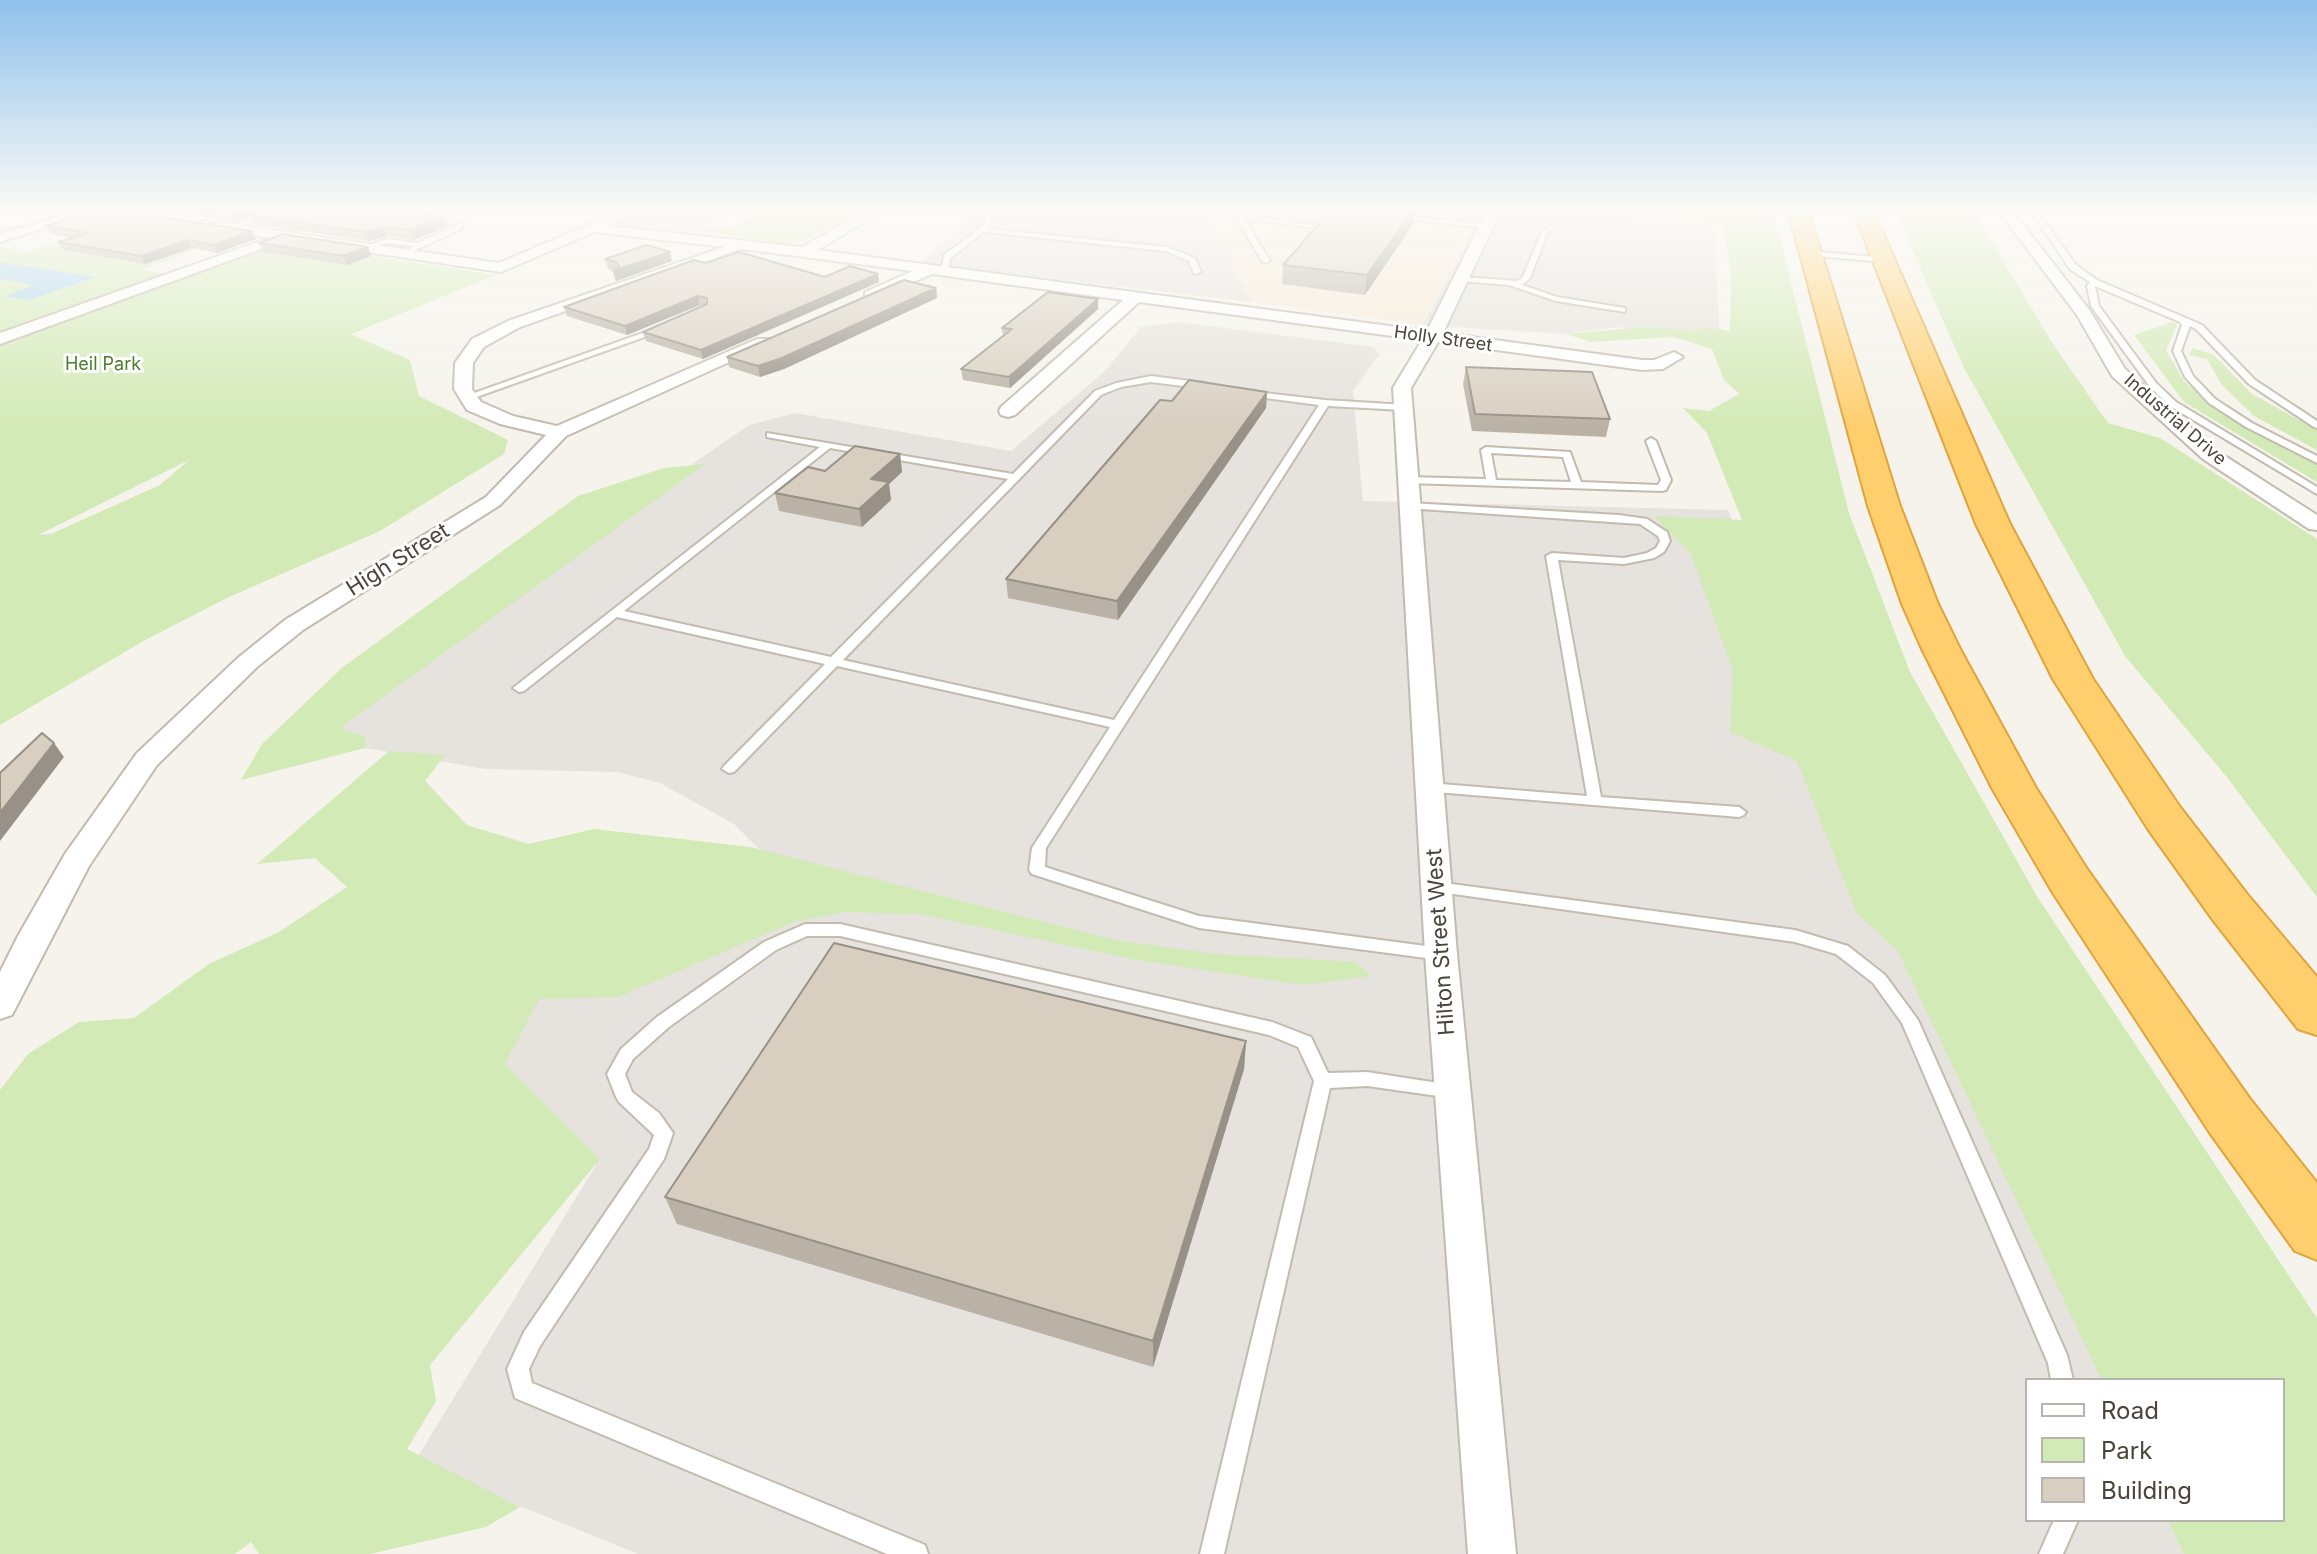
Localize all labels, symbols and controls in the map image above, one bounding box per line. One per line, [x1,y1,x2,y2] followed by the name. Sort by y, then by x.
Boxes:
[1393,321,1493,357] street label: Holly Street
[65,354,141,376] park label: Heil Park
[2120,370,2230,470] street label: Industrial Drive
[342,518,454,602] street label: High Street
[1421,848,1461,1036] street label: Hilton Street West
[2025,1378,2285,1522] legend
[2101,1396,2159,1425] text: Road
[2101,1436,2152,1465] text: Park
[2101,1476,2192,1505] text: Building

